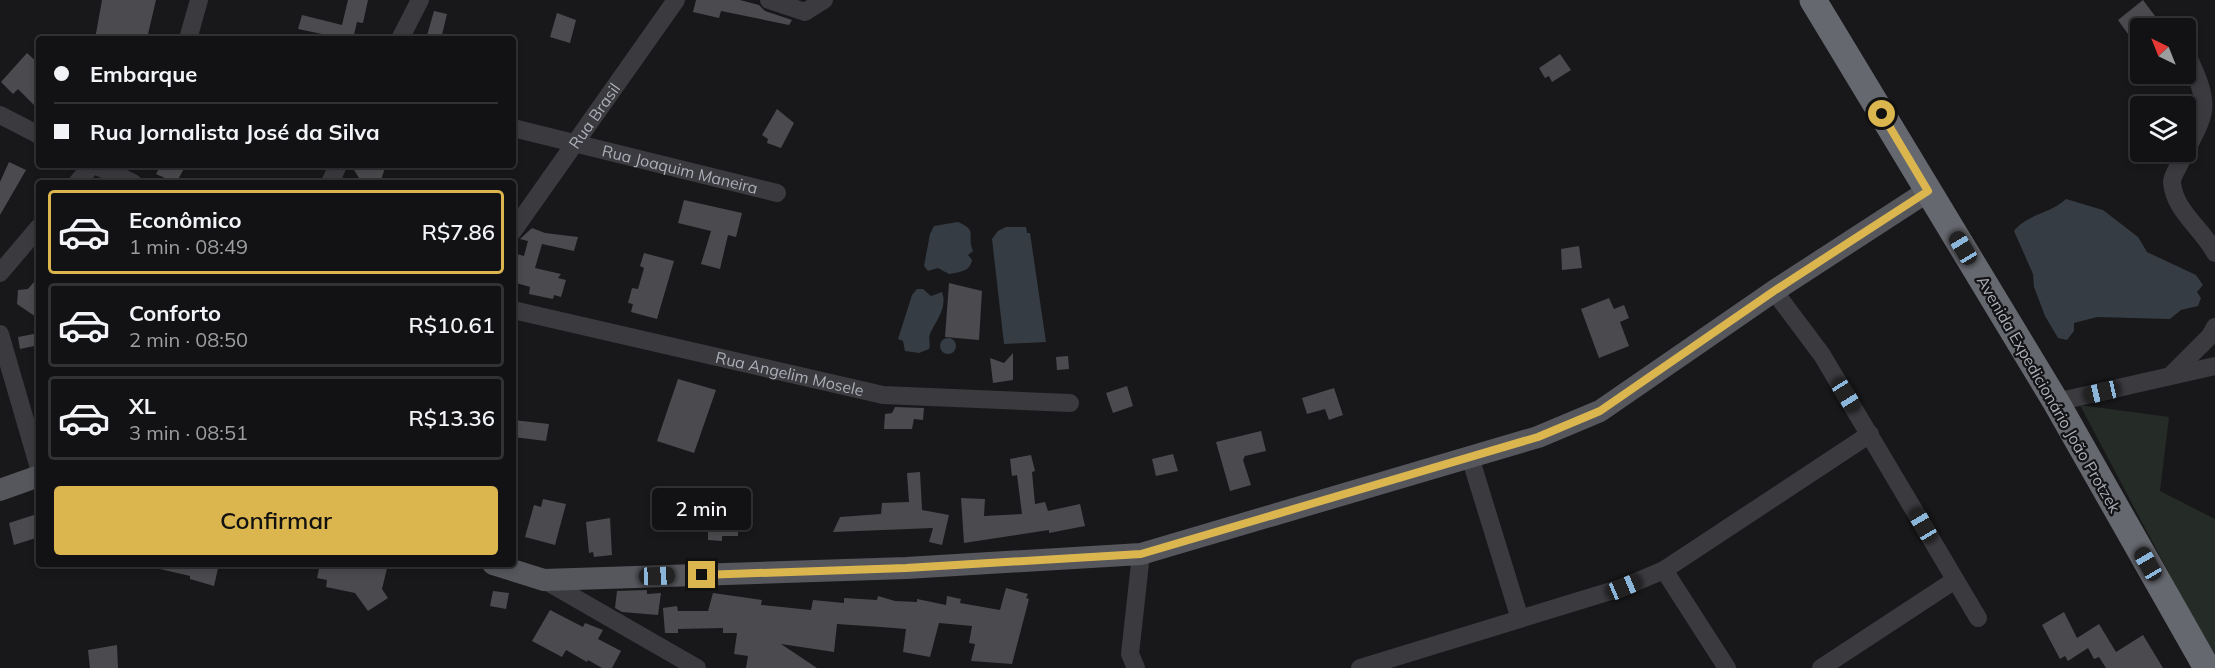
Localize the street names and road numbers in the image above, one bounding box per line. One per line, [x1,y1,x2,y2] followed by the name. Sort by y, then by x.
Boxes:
[564,79,624,153] street label: Rua Brasil
[600,140,760,198] street label: Rua Joaquim Maneira
[1973,272,2126,517] street label: Avenida Expedicionário João Protzek
[714,347,866,400] street label: Rua Angelim Mosele

